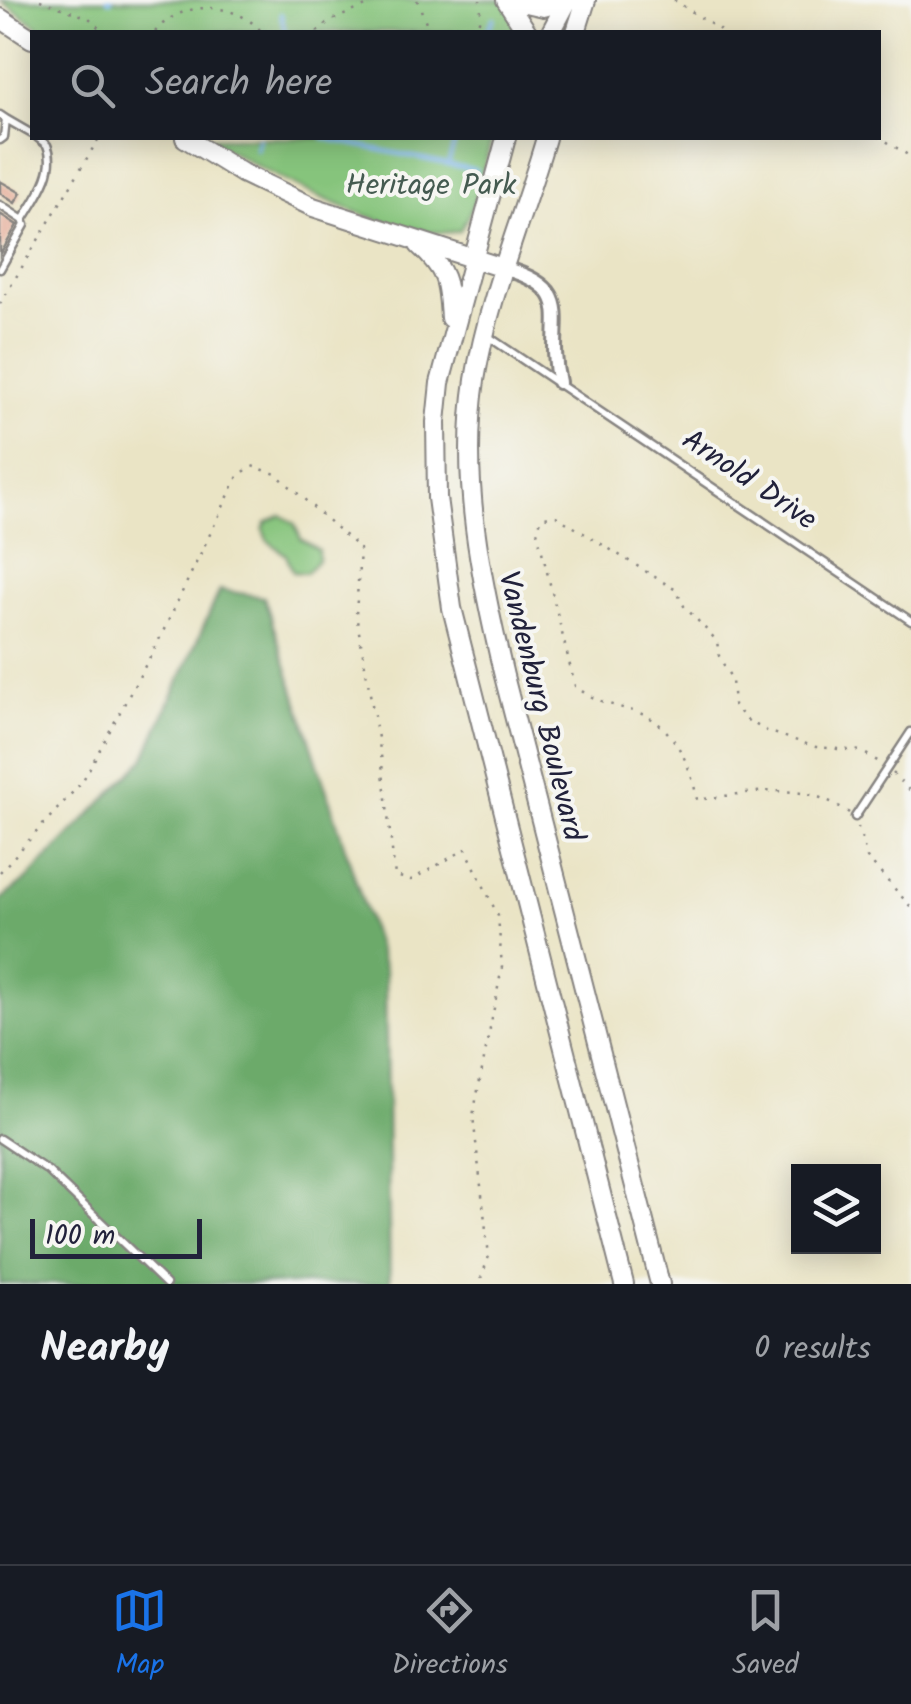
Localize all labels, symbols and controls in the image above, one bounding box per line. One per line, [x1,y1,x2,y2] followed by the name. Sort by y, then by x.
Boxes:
[30,30,881,140] search box
[145,55,332,115] text: Search here
[65,58,120,113] icon: search
[346,162,517,210] park label: Heritage Park
[671,418,826,544] street label: Arnold Drive
[483,567,597,847] street label: Vandenburg Boulevard
[791,1164,881,1254] map controls
[791,1164,881,1254] button: layers
[30,1214,202,1258] scale bar
[45,1214,115,1259] text: 100 m
[40,1316,169,1383] text: Nearby
[754,1324,871,1375] text: 0 results
[112,1583,167,1688] tab: Map
[392,1583,508,1688] tab: Directions
[732,1583,799,1688] tab: Saved

